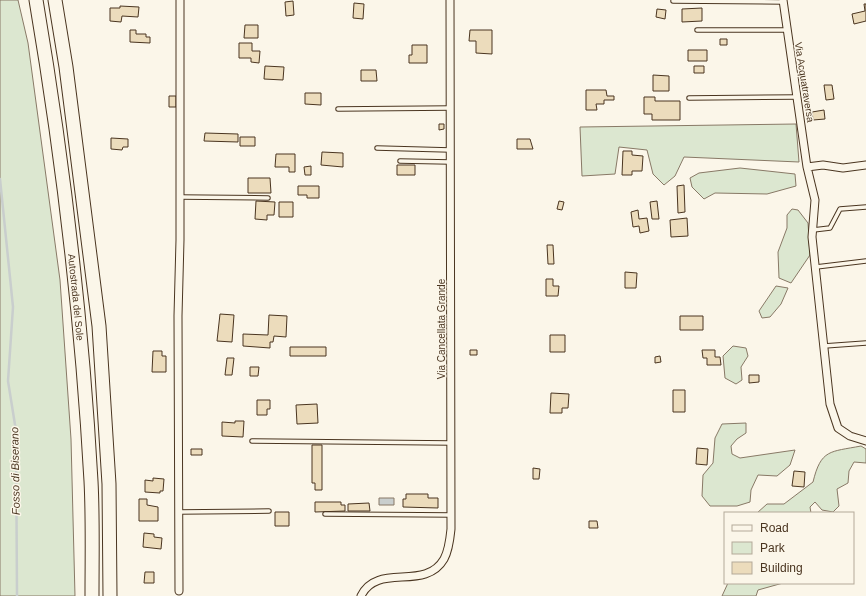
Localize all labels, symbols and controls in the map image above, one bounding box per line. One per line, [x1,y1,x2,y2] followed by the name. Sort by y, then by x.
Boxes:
[793,41,816,123] street label: Via Acquatraversa
[66,253,86,342] street label: Autostrada del Sole
[436,278,447,379] street label: Via Cancellata Grande
[8,427,22,515] water label: Fosso di Biserano
[724,512,854,584] legend
[760,521,789,535] text: Road
[760,541,786,555] text: Park
[760,561,803,575] text: Building

